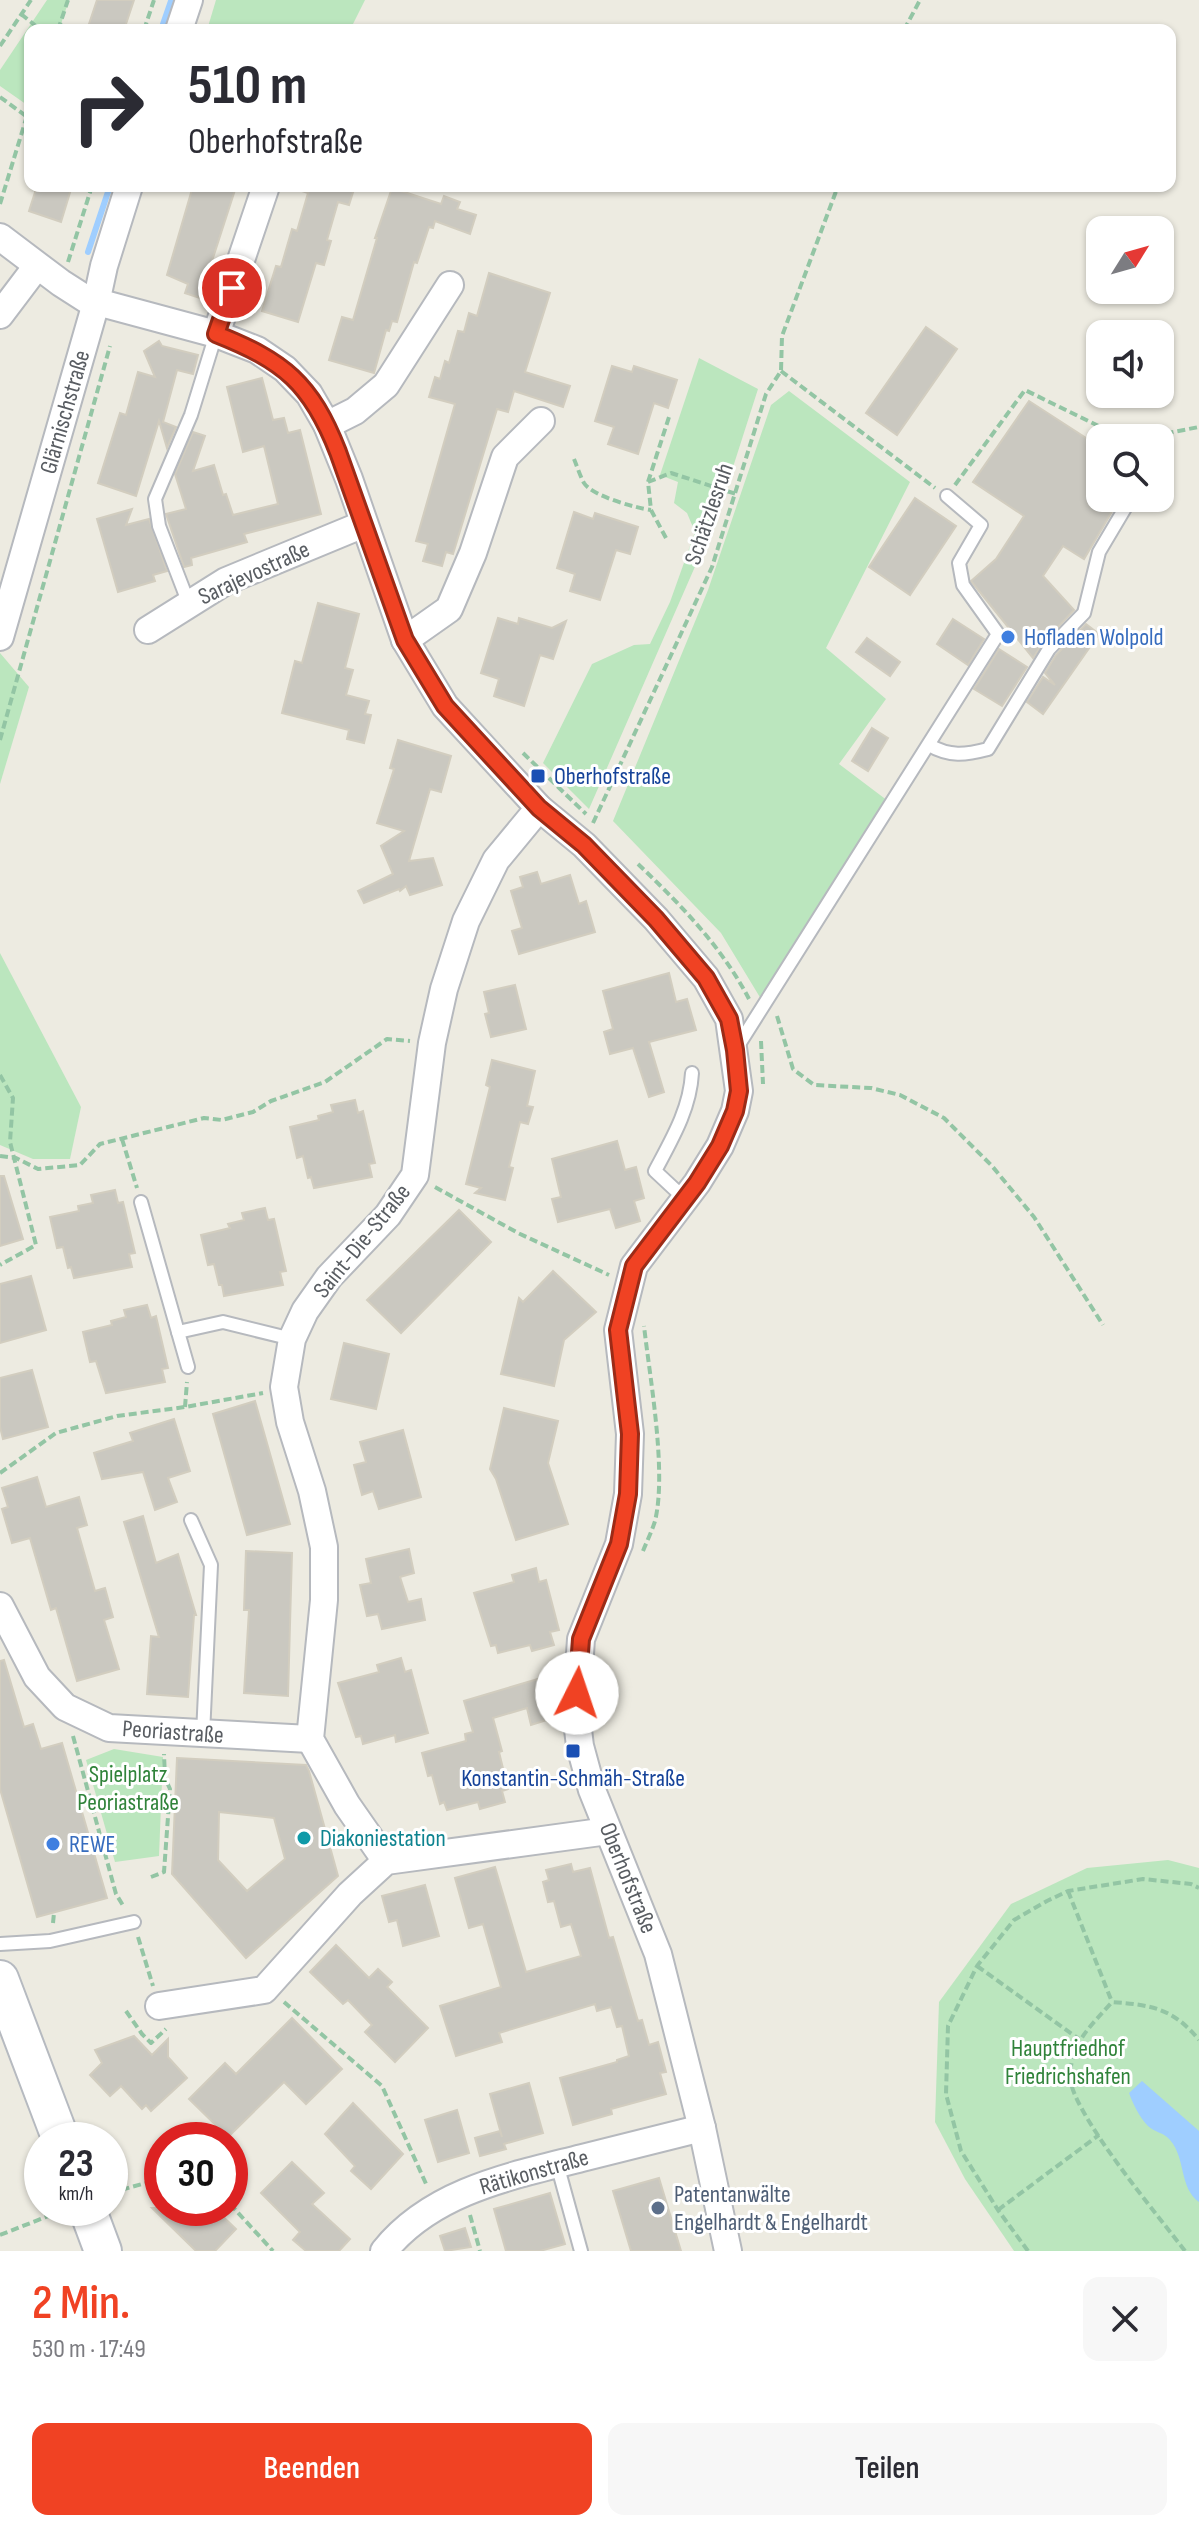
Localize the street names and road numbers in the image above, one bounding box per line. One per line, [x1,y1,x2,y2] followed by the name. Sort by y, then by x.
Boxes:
[34,347,96,477] street label: Glärnischstraße
[678,459,740,569] street label: Schätzlesruh
[194,535,314,611] street label: Sarajevostraße
[307,1178,417,1304] street label: Saint-Die-Straße
[121,1714,225,1750] street label: Peoriastraße
[593,1818,663,1938] street label: Oberhofstraße
[476,2143,592,2201] street label: Rätikonstraße

